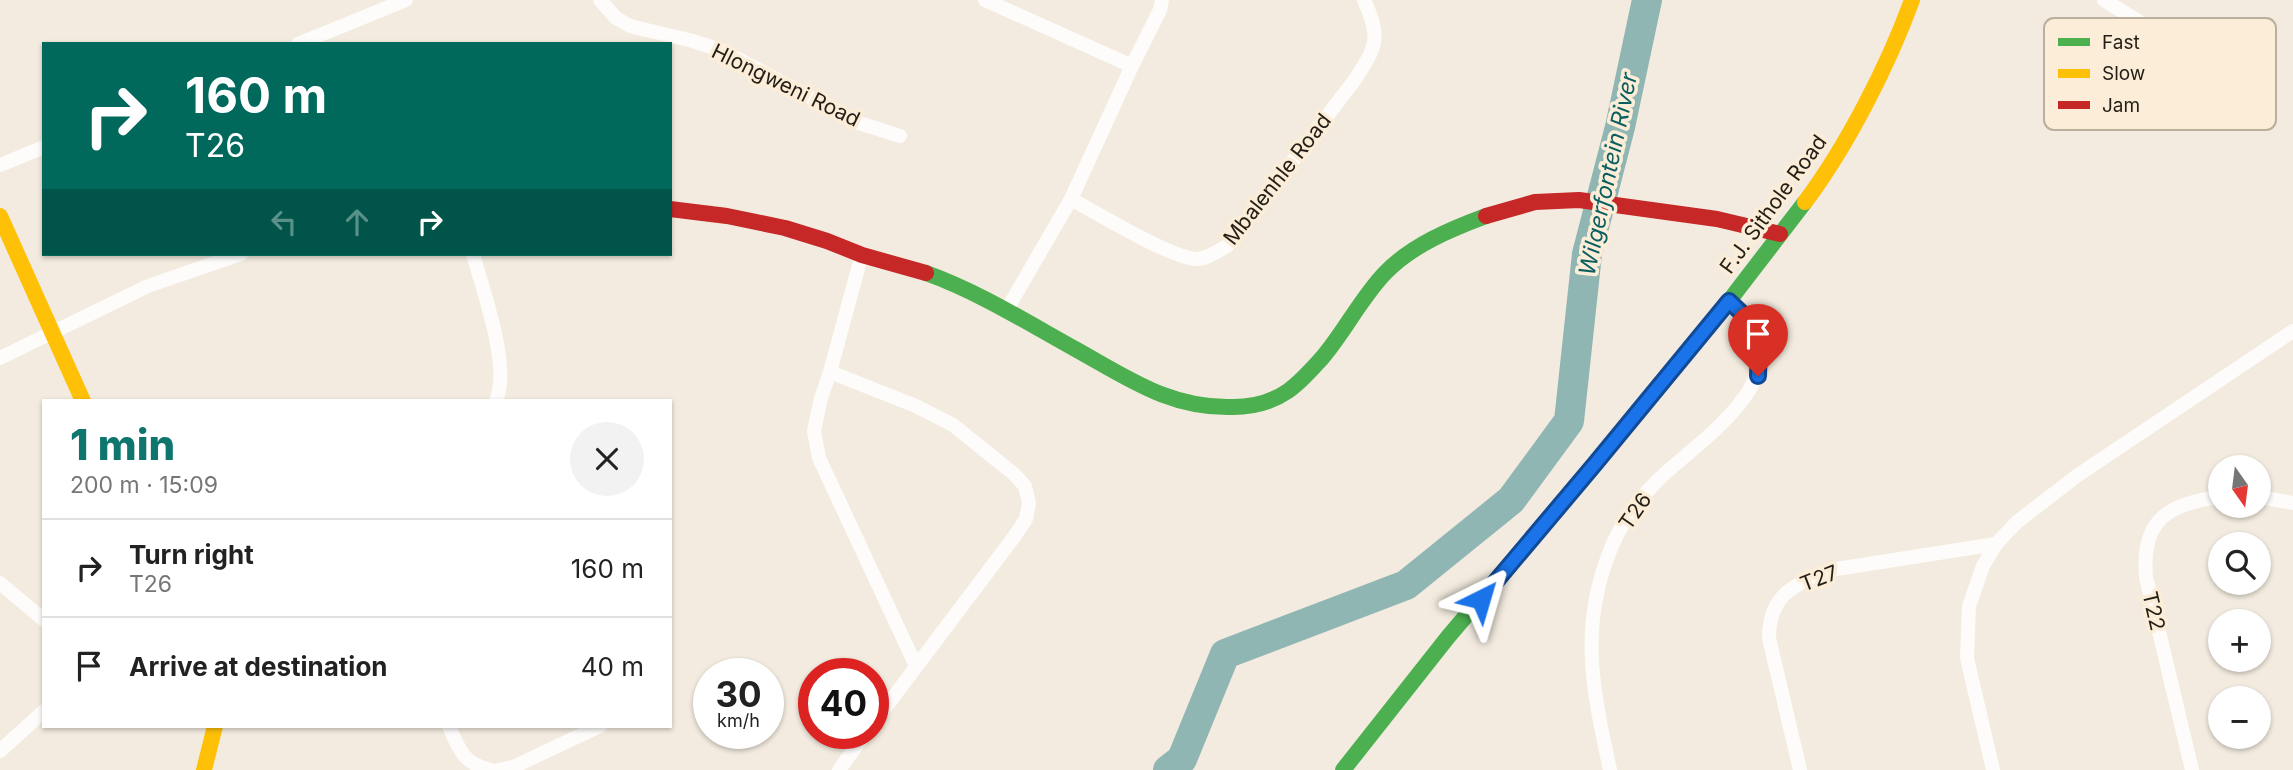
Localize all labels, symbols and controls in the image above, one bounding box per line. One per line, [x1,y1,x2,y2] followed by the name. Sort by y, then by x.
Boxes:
[2044,18,2276,130] legend
[2102,31,2140,54] text: Fast
[708,38,864,132] street label: Hlongweni Road
[2102,62,2145,85] text: Slow
[185,66,327,125] text: 160 m
[1573,69,1643,278] water label: Wilgerfontein River
[70,70,161,161] icon: right
[2102,94,2140,117] text: Jam
[1218,108,1336,250] street label: Mbalenhle Road
[185,126,245,165] text: T26
[1714,130,1832,278] street label: F.J. Sithole Road
[265,203,303,241] icon: left
[338,203,376,241] icon: ahead
[411,203,449,241] icon: right
[1728,304,1788,376] pin
[1739,315,1777,353] icon: arrive
[70,419,175,470] text: 1 min
[570,422,644,496] button: close
[2208,455,2272,518] north arrow
[2208,455,2271,749] map controls
[70,471,218,499] text: 200 m · 15:09
[1613,488,1657,534] street label: T26
[2208,532,2271,595] button: search
[129,539,254,570] text: Turn right
[70,549,108,587] icon: right
[571,553,644,584] text: 160 m
[1797,559,1841,597] street label: T27
[1444,562,1518,636] position arrow
[129,570,172,598] text: T26
[2137,589,2171,633] street label: T22
[2208,609,2271,672] button: +
[70,647,108,685] icon: arrive
[129,651,388,682] text: Arrive at destination
[581,651,644,682] text: 40 m
[798,658,889,749] speed limit sign: 40
[715,673,762,715] text: 30
[2208,686,2271,749] button: −
[717,710,760,731] text: km/h

